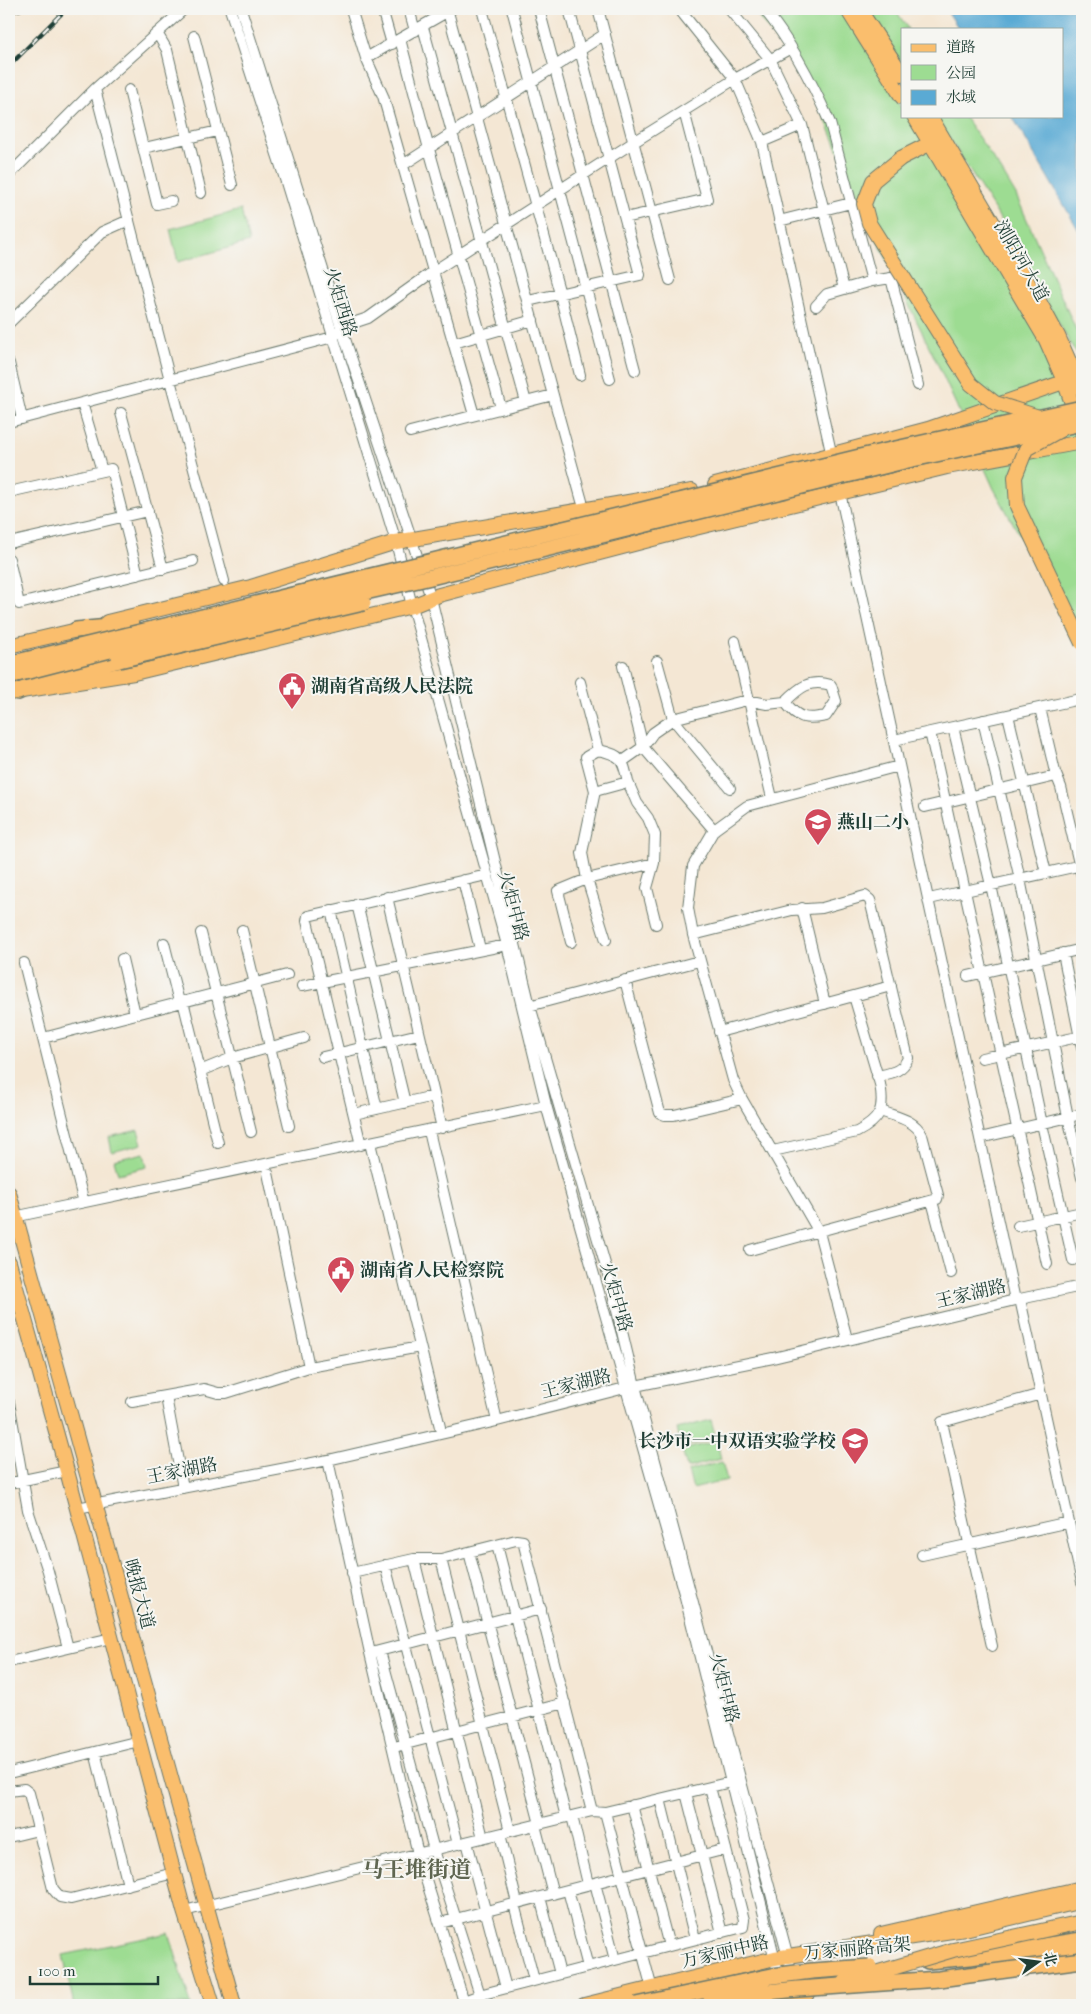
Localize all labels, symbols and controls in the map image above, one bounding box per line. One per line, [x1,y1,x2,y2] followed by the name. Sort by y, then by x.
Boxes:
[901,28,1064,118] legend
[946,38,976,56] text: 道路
[946,64,976,82] text: 公园
[946,88,976,106] text: 水域
[989,217,1053,305] street label: 浏阳河大道
[319,265,361,339] street label: 火炬西路
[277,671,307,710] public building icon: 湖南省高级人民法院
[311,676,473,697] place label: 湖南省高级人民法院
[803,807,833,846] school or university icon: 燕山二小
[837,812,909,833] place label: 燕山二小
[494,869,532,943] street label: 火炬中路
[326,1255,356,1294] public building icon: 湖南省人民检察院
[360,1260,504,1281] place label: 湖南省人民检察院
[596,1260,636,1334] street label: 火炬中路
[934,1276,1008,1312] street label: 王家湖路
[539,1365,613,1403] street label: 王家湖路
[840,1426,870,1465] school or university icon: 长沙市一中双语实验学校
[638,1431,836,1452] place label: 长沙市一中双语实验学校
[145,1454,219,1488] street label: 王家湖路
[120,1557,158,1631] street label: 晚报大道
[705,1651,743,1725] street label: 火炬中路
[361,1857,471,1883] district label: 马王堆街道
[679,1932,771,1972] street label: 万家丽中路
[802,1934,912,1964] street label: 万家丽路高架
[1014,1936,1064,1986] north arrow
[1040,1950,1060,1968] text: 北
[30,1954,158,1986] scale bar
[38,1962,76,1980] text: 100 m

